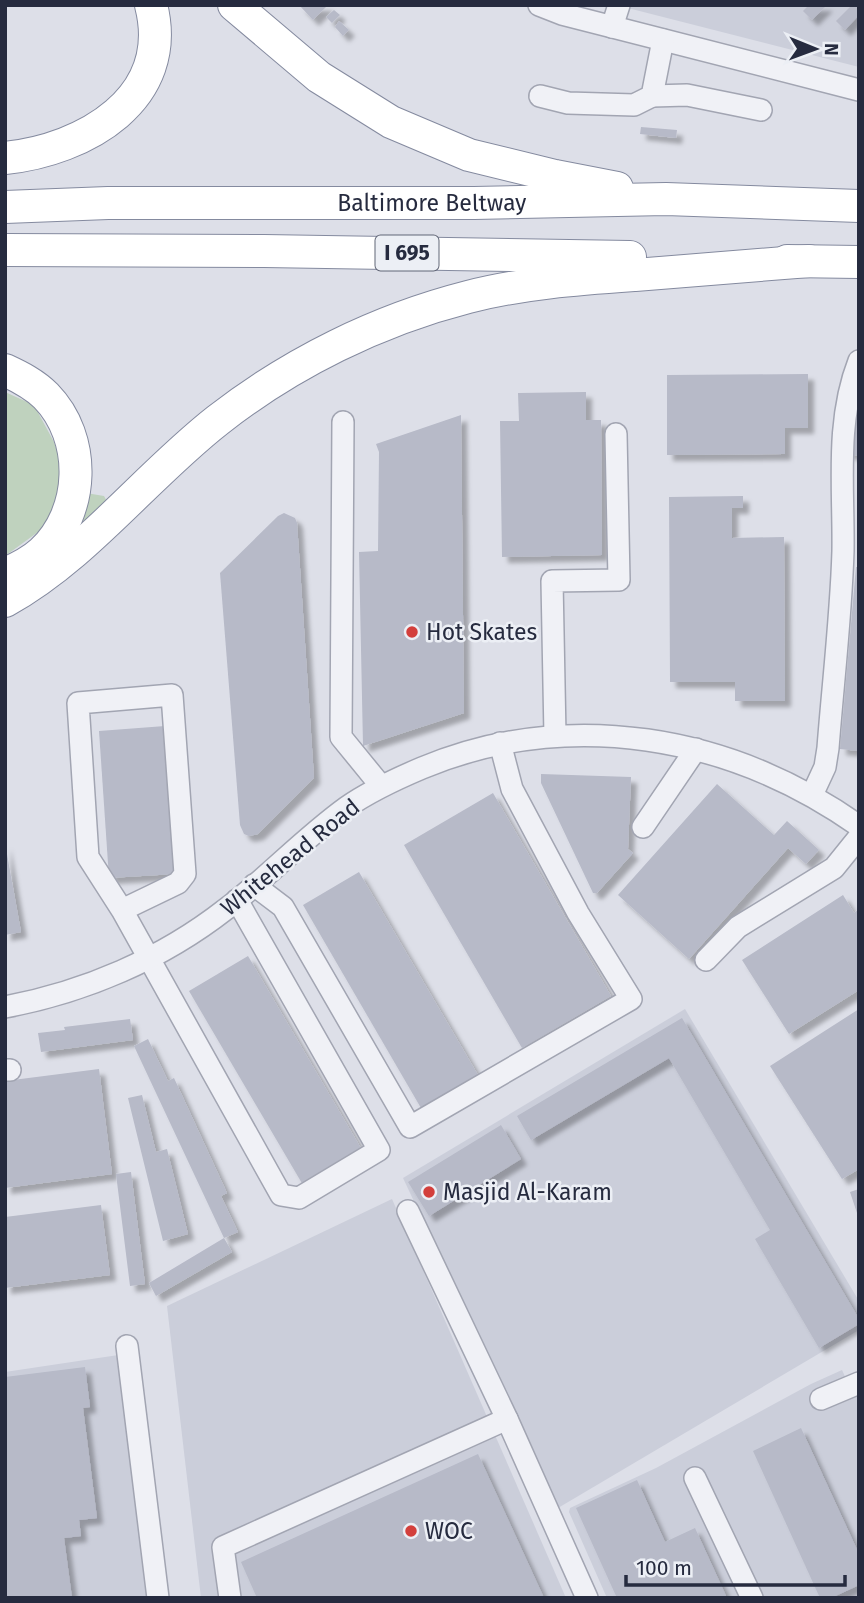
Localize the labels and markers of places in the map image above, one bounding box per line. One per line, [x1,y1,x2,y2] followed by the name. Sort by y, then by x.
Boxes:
[426,618,537,646] place label: Hot Skates
[404,624,420,640] marker: Hot Skates
[443,1178,612,1206] place label: Masjid Al-Karam
[421,1184,437,1200] marker: Masjid Al-Karam
[425,1517,473,1545] place label: WOC
[403,1523,419,1539] marker: WOC

